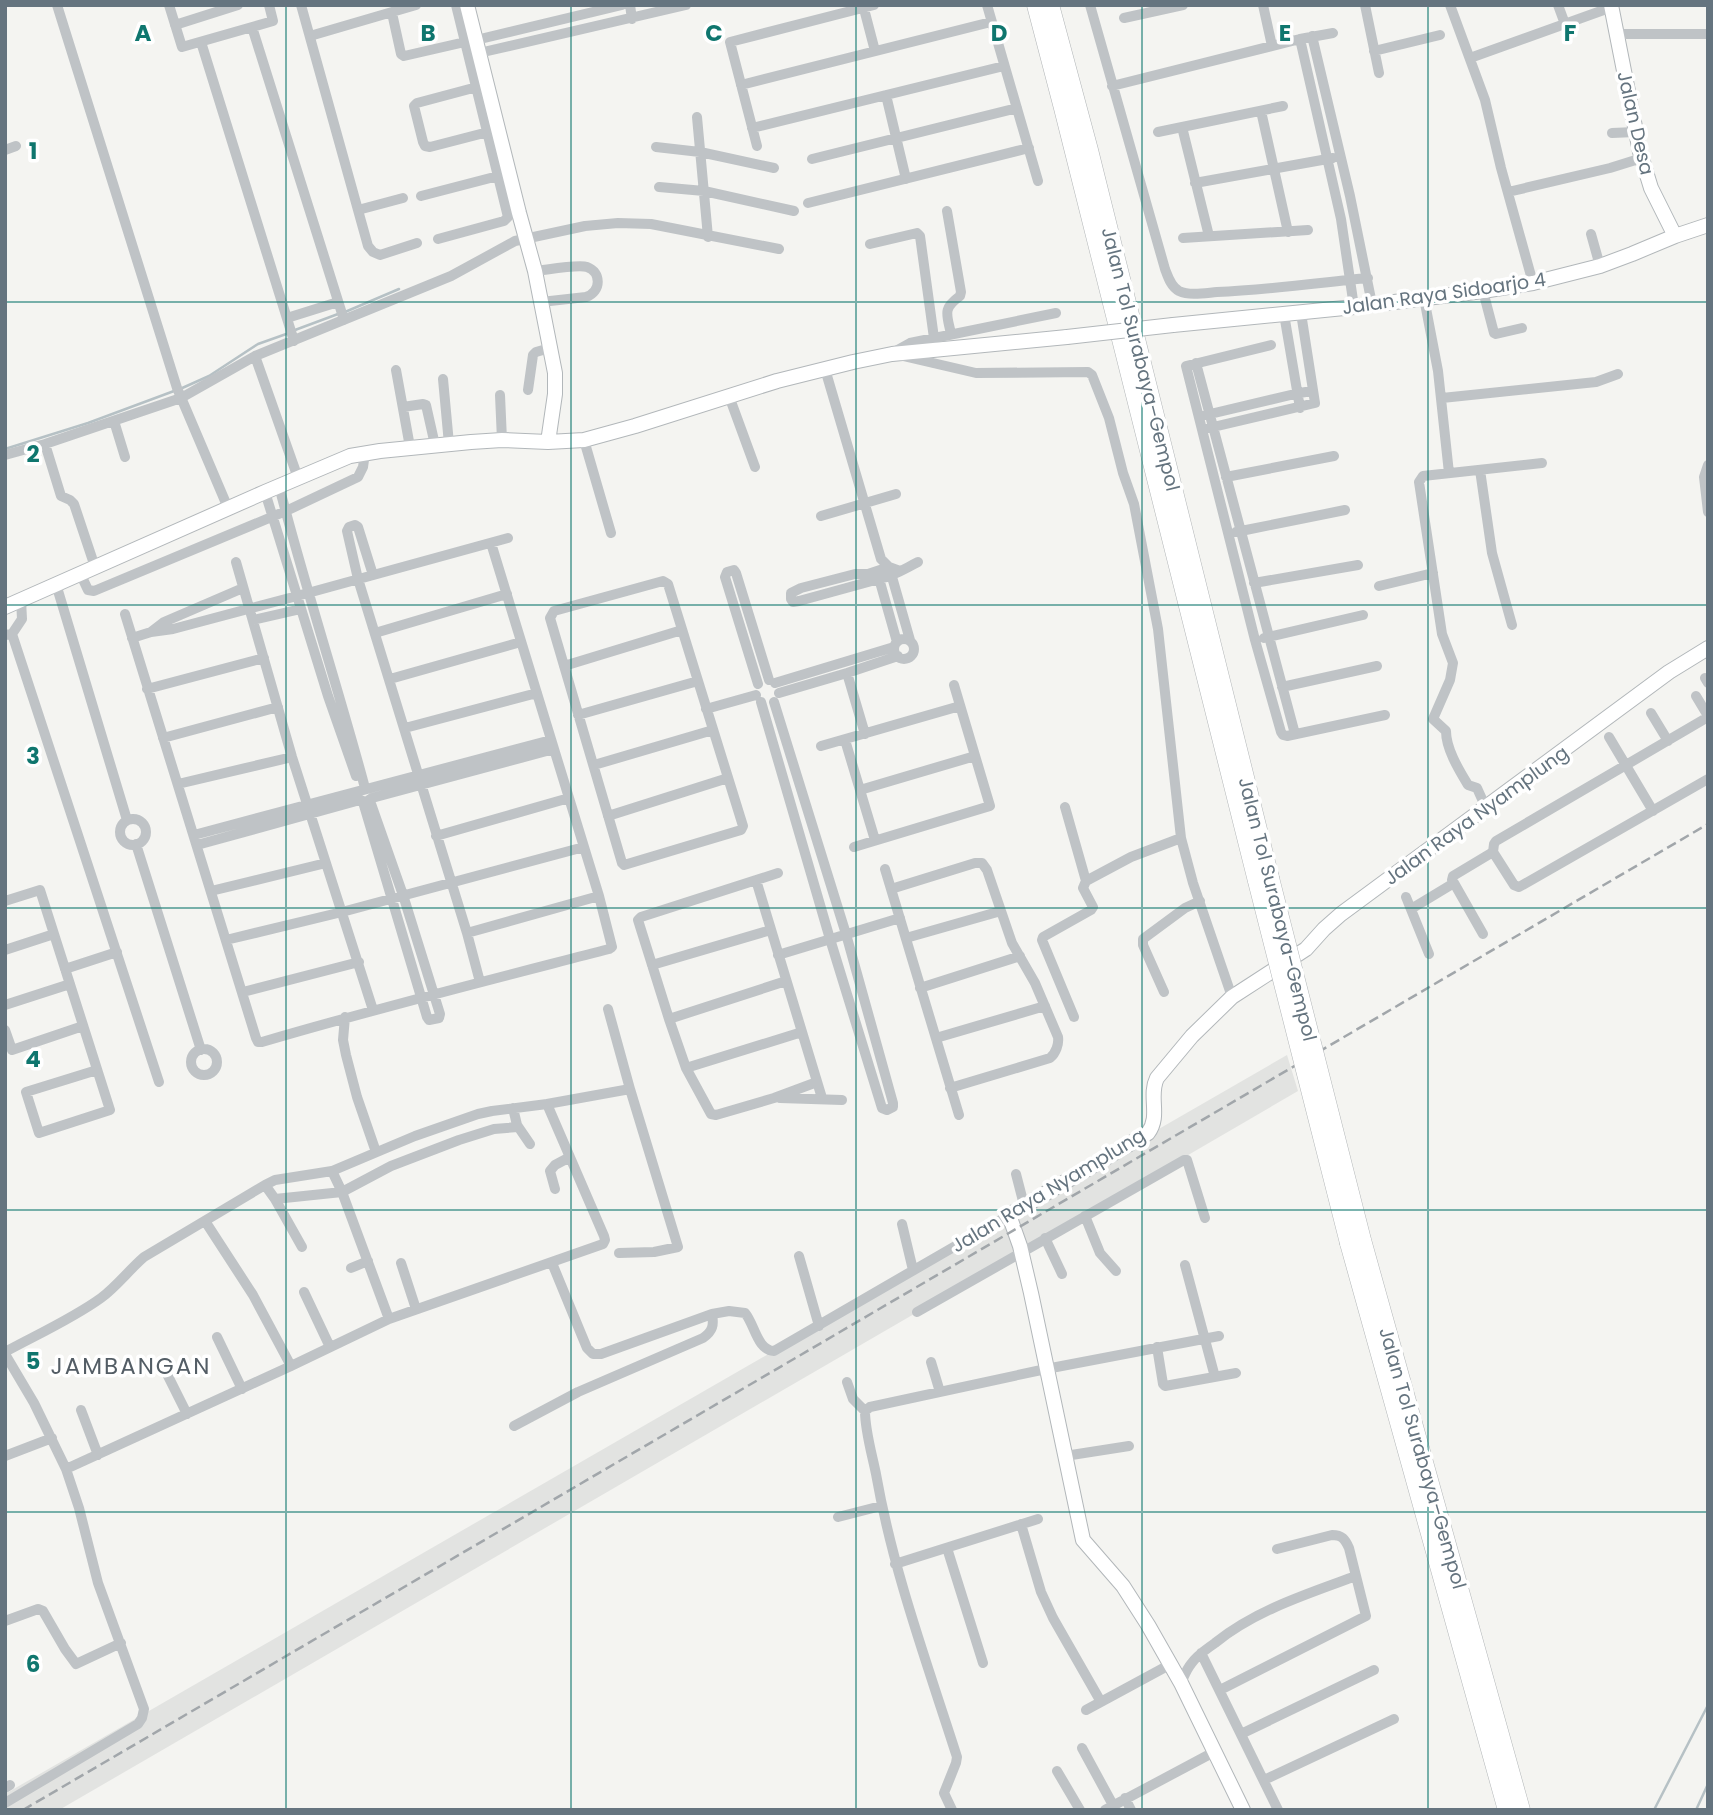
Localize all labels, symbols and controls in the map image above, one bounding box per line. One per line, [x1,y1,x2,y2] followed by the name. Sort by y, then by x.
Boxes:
[135,17,152,49] text: A
[420,17,436,49] text: B
[705,17,723,49] text: C
[991,17,1007,49] text: D
[1279,17,1291,49] text: E
[1564,17,1576,49] text: F
[1610,69,1661,178] street label: Jalan Desa
[29,135,37,167] text: 1
[1095,224,1186,494] street label: Jalan Tol Surabaya–Gempol
[1341,266,1548,321] street label: Jalan Raya Sidoarjo 4
[26,438,40,470] text: 2
[1379,739,1574,892] street label: Jalan Raya Nyamplung
[26,740,40,772] text: 3
[1232,774,1323,1044] street label: Jalan Tol Surabaya–Gempol
[25,1043,41,1075] text: 4
[946,1122,1150,1259] street label: Jalan Raya Nyamplung
[1372,1324,1473,1592] street label: Jalan Tol Surabaya–Gempol
[26,1345,40,1377] text: 5
[51,1350,211,1382] district label: JAMBANGAN
[26,1648,40,1680] text: 6

